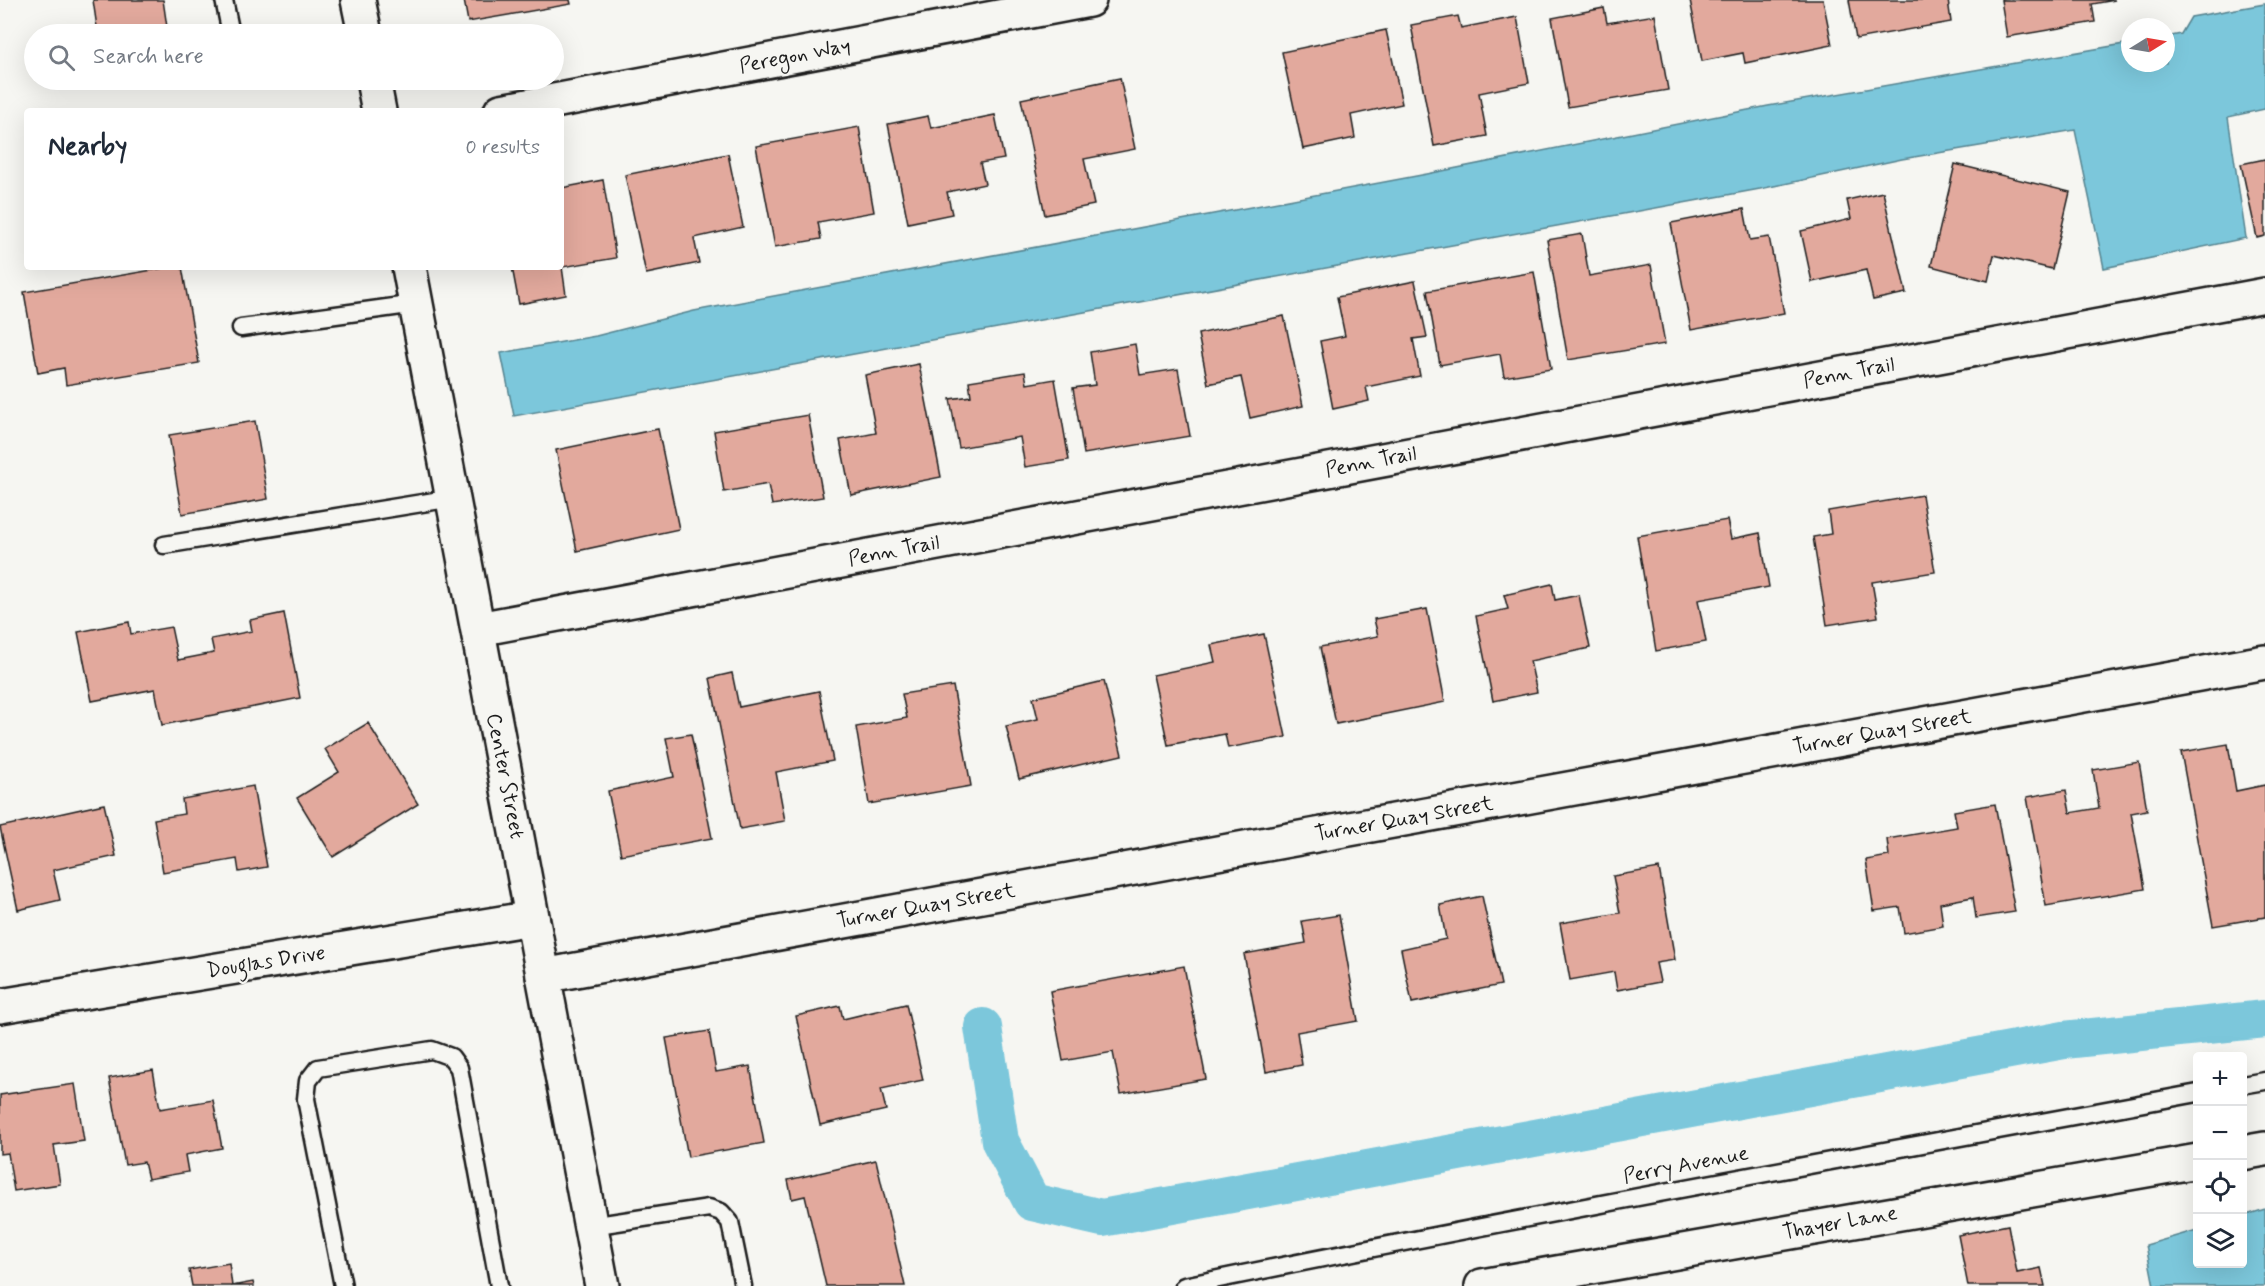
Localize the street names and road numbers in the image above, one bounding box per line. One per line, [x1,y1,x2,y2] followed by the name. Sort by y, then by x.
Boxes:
[737,32,853,81] street label: Peregon Way
[1801,350,1897,396] street label: Penn Trail
[1323,439,1419,485] street label: Penn Trail
[846,528,942,574] street label: Penn Trail
[1791,702,1974,761] street label: Turner Quay Street
[479,711,531,841] street label: Center Street
[1313,789,1496,848] street label: Turner Quay Street
[835,876,1018,935] street label: Turner Quay Street
[205,939,328,987] street label: Douglas Drive
[1621,1139,1751,1191] street label: Perry Avenue
[1780,1199,1900,1247] street label: Thayer Lane

